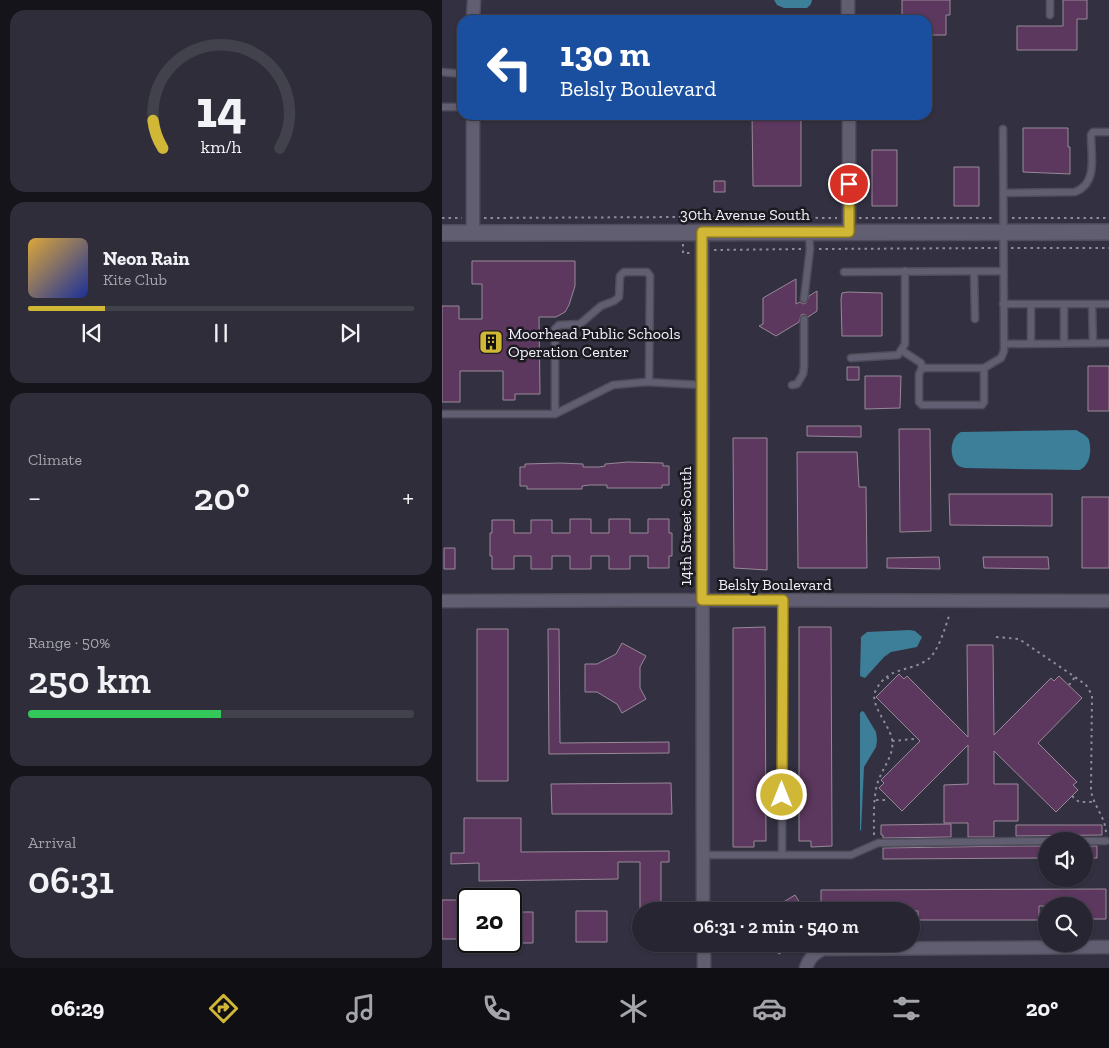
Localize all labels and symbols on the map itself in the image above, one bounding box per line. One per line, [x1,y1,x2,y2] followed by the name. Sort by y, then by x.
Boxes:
[828,163,870,205] pin
[680,205,810,224] street label: 30th Avenue South
[508,324,680,361] place label: Moorhead Public Schools Operation Center
[478,329,504,355] building icon: Moorhead Public Schools Operation Center
[676,466,695,586] street label: 14th Street South
[718,575,832,594] street label: Belsly Boulevard
[755,768,807,820] position arrow
[457,888,522,953] speed limit sign: 20

